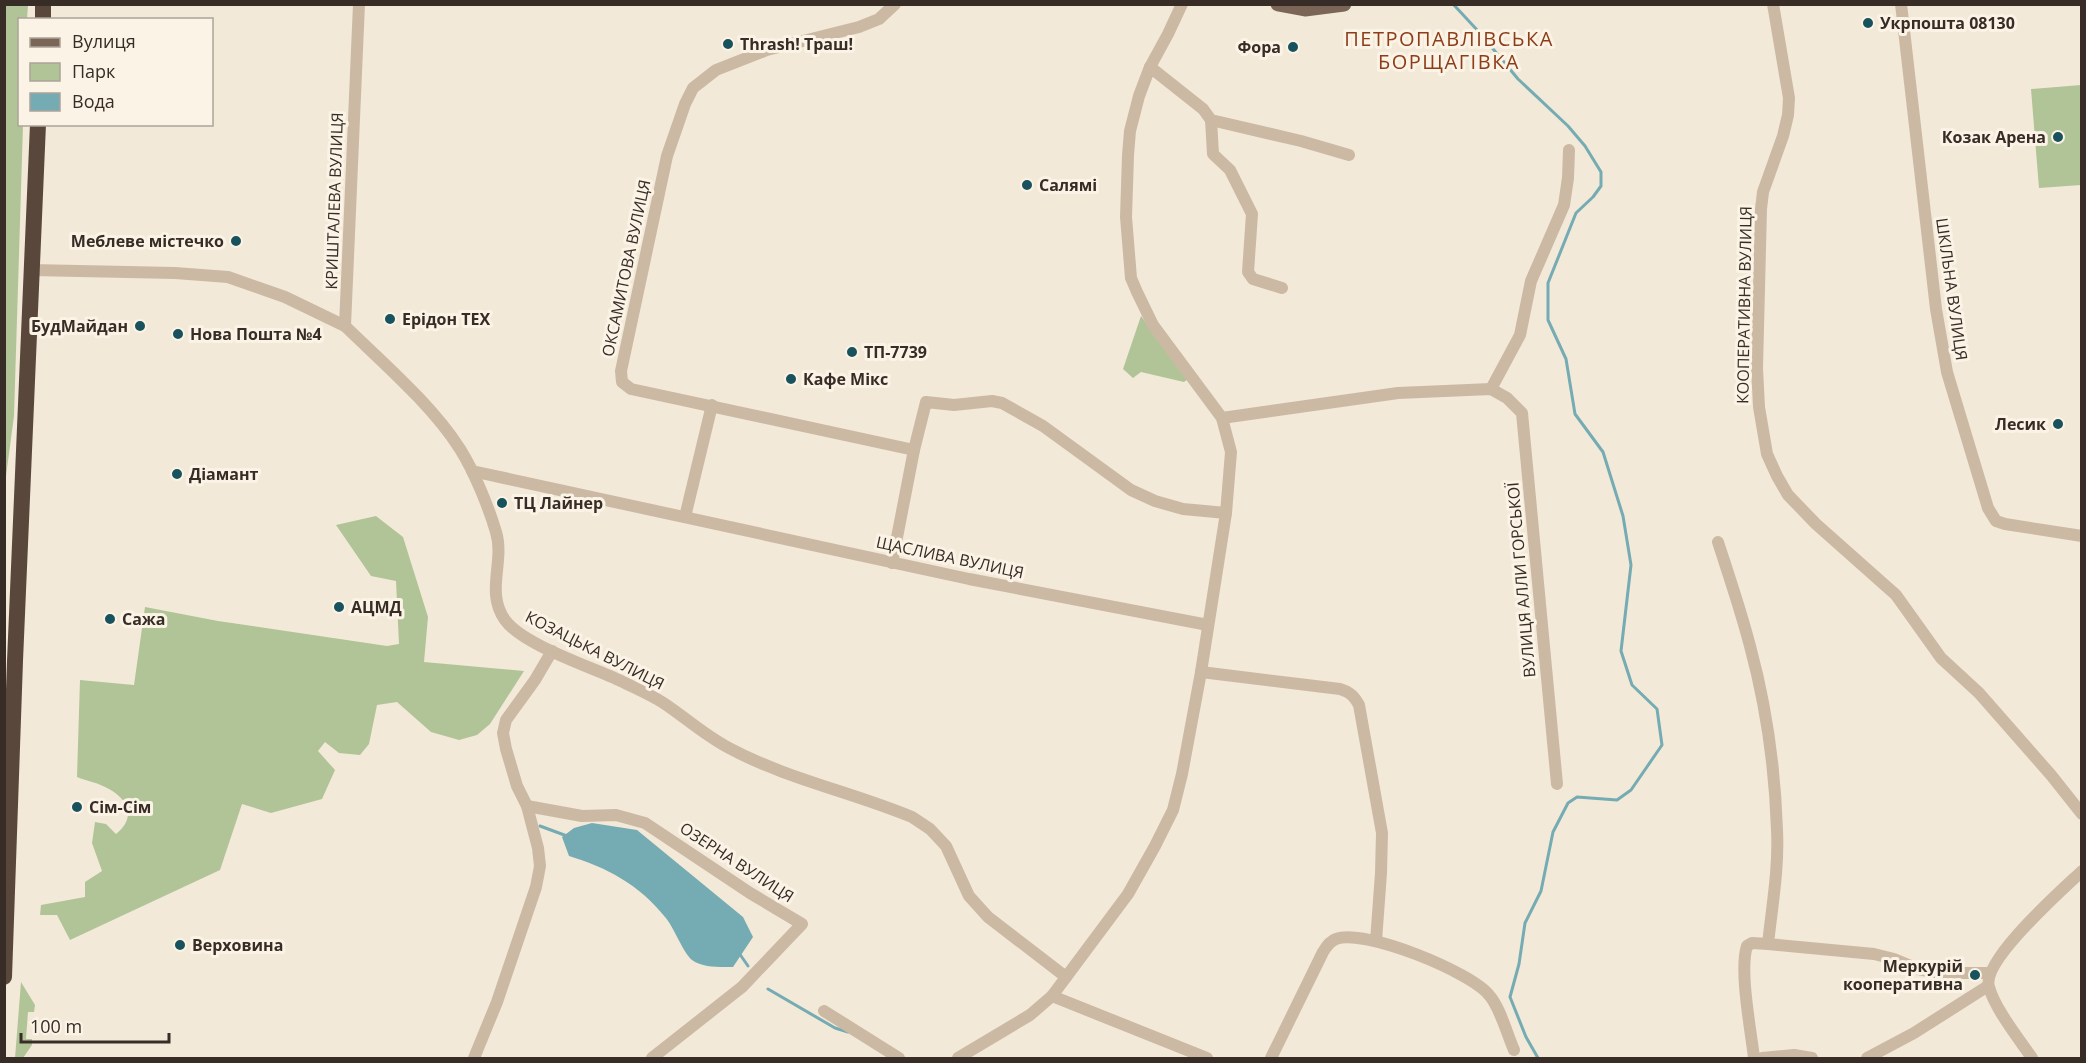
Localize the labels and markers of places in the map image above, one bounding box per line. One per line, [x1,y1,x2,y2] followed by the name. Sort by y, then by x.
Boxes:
[1880,12,2015,34] place label: Укрпошта 08130
[1861,16,1875,30] marker: Укрпошта 08130
[740,33,853,55] place label: Thrash! Траш!
[1238,36,1281,58] place label: Фора
[721,37,735,51] marker: Thrash! Траш!
[1286,40,1300,54] marker: Фора
[1942,126,2046,148] place label: Козак Арена
[2051,130,2065,144] marker: Козак Арена
[1039,174,1097,196] place label: Салямі
[1020,178,1034,192] marker: Салямі
[71,230,224,252] place label: Меблеве містечко
[229,234,243,248] marker: Меблеве містечко
[402,308,490,330] place label: Ерідон ТЕХ
[383,312,397,326] marker: Ерідон ТЕХ
[31,315,128,337] place label: БудМайдан
[133,319,147,333] marker: БудМайдан
[190,323,322,345] place label: Нова Пошта №4
[171,327,185,341] marker: Нова Пошта №4
[864,341,927,363] place label: ТП-7739
[845,345,859,359] marker: ТП-7739
[803,368,888,390] place label: Кафе Мікс
[784,372,798,386] marker: Кафе Мікс
[1995,413,2046,435] place label: Лесик
[2051,417,2065,431] marker: Лесик
[189,463,259,485] place label: Діамант
[170,467,184,481] marker: Діамант
[514,492,603,514] place label: ТЦ Лайнер
[495,496,509,510] marker: ТЦ Лайнер
[351,596,402,618] place label: АЦМД
[332,600,346,614] marker: АЦМД
[122,608,166,630] place label: Сажа
[103,612,117,626] marker: Сажа
[89,796,151,818] place label: Сім-Сім
[70,800,84,814] marker: Сім-Сім
[192,934,283,956] place label: Верховина
[173,938,187,952] marker: Верховина
[1843,955,1963,995] place label: Меркурій кооперативна
[1968,968,1982,982] marker: Меркурій кооперативна

